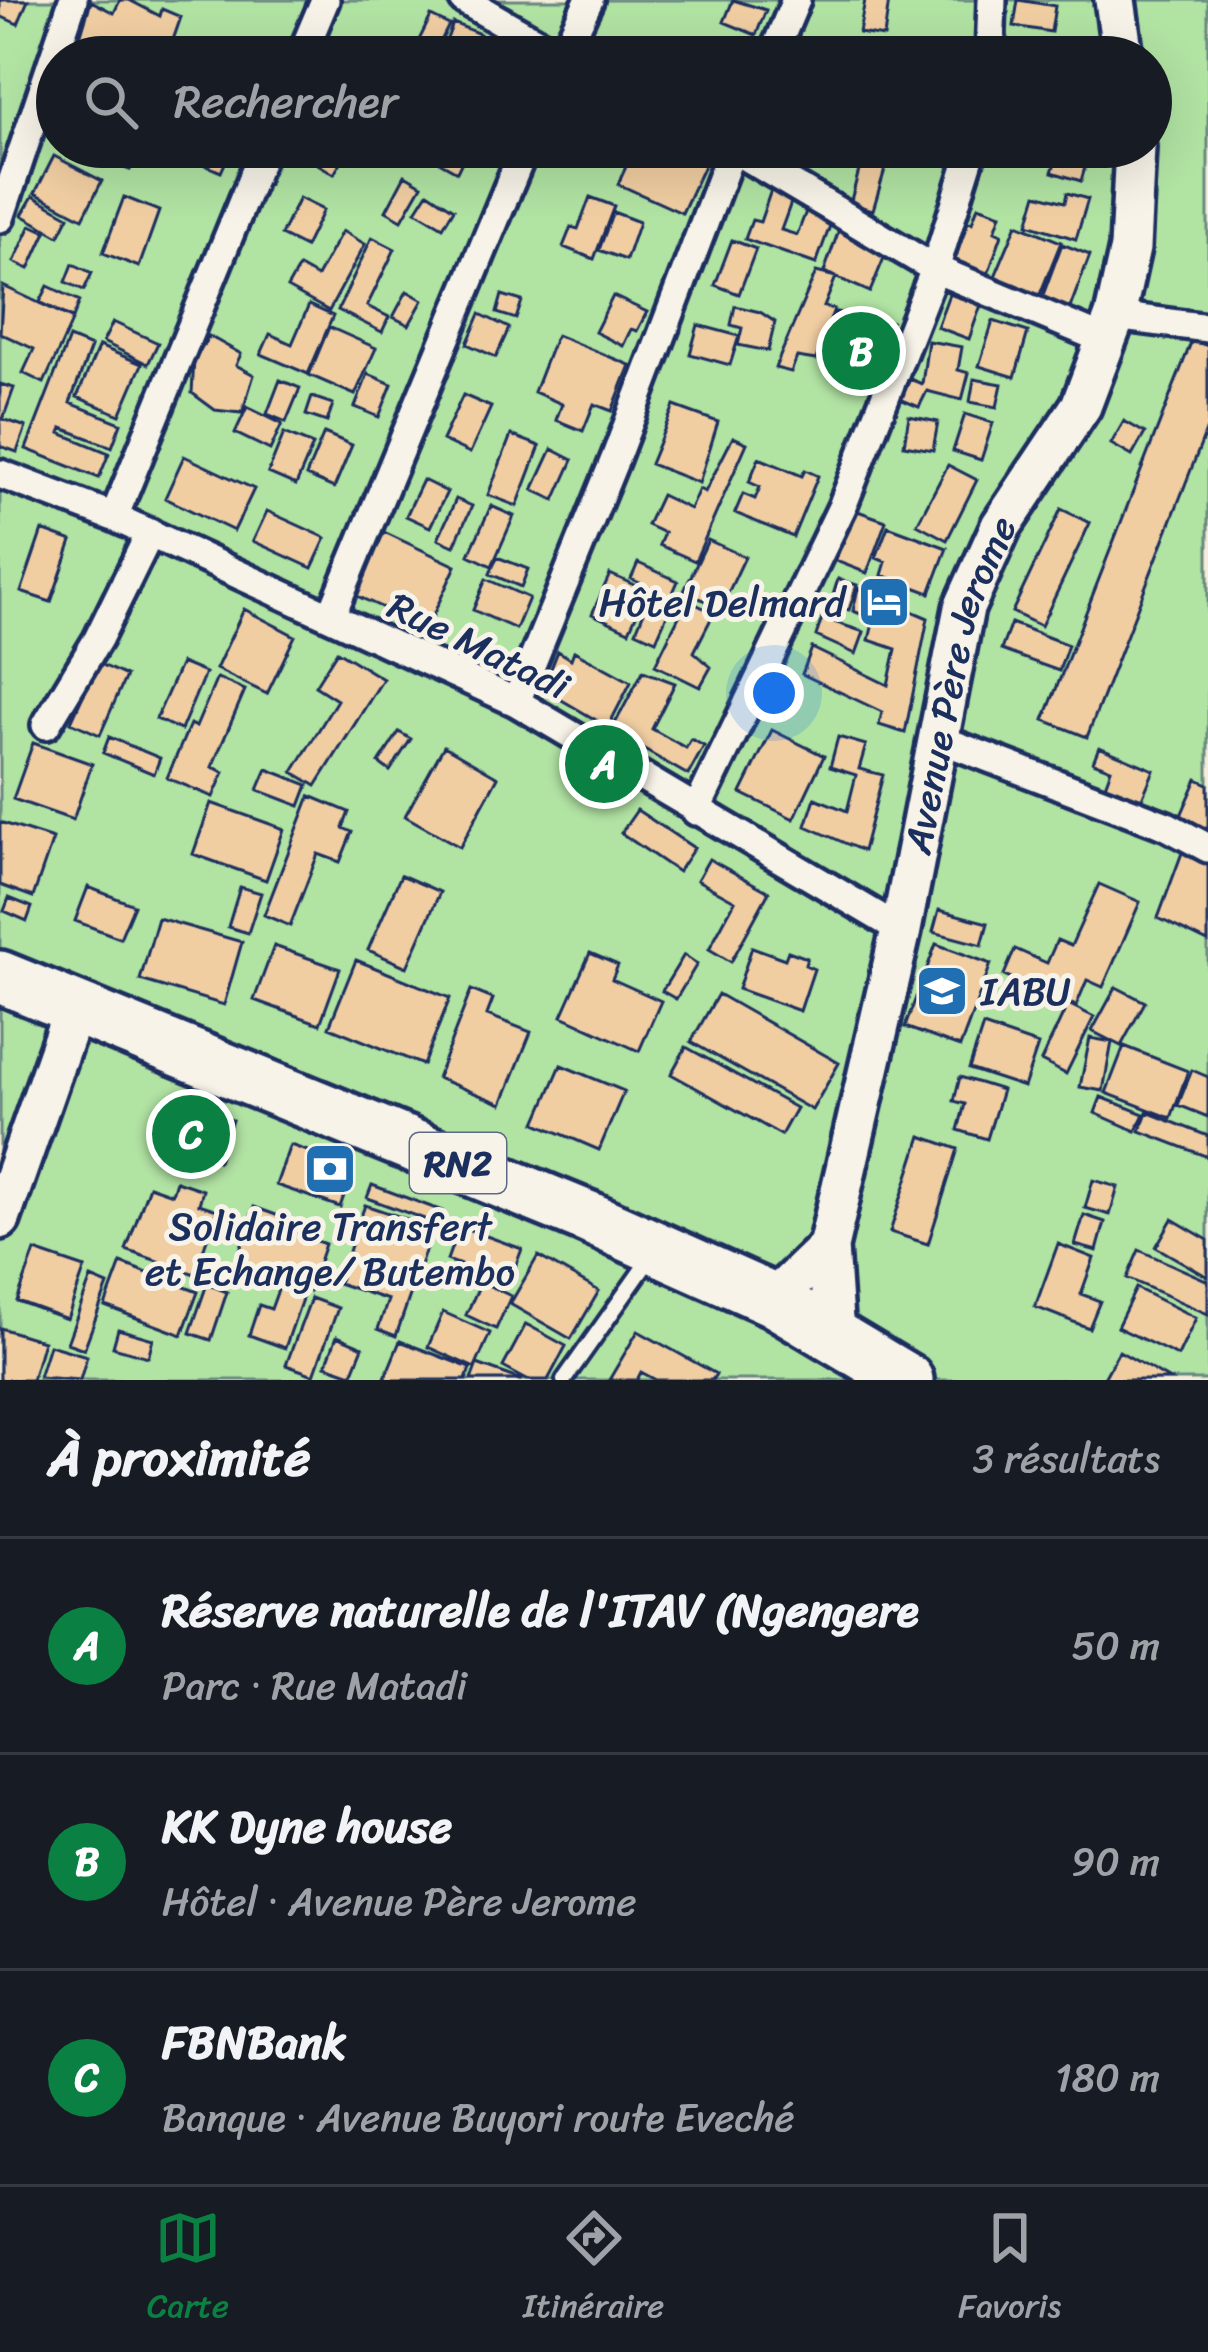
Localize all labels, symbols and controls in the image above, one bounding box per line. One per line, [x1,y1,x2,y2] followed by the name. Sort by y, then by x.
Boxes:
[36,36,1172,168] search box
[174,62,398,142] text: Rechercher
[78,69,144,135] icon: search
[822,306,900,396] pin: B
[882,504,1036,861] street label: Avenue Père Jerome
[599,568,847,637] place label: Hôtel Delmard
[376,572,583,720] street label: Rue Matadi
[856,574,912,630] hotel icon: Hôtel Delmard
[744,663,804,723] your location
[565,719,643,809] pin: A
[980,957,1071,1026] place label: IABU
[914,963,970,1019] school or university icon: IABU
[152,1089,230,1179] pin: C
[410,1133,506,1193] road number: RN2
[302,1141,358,1197] bank icon: Solidaire Transfert et Echange/ Butembo
[145,1192,515,1306] place label: Solidaire Transfert et Echange/ Butembo
[48,1413,310,1503] text: À proximité
[973,1424,1160,1493] text: 3 résultats
[162,1571,919,1651] text: Réserve naturelle de l'ITAV (Ngengere
[74,1611,100,1680] text: A
[1071,1611,1160,1680] text: 50 m
[162,1651,467,1720] text: Parc · Rue Matadi
[162,1787,452,1867] text: KK Dyne house
[75,1827,99,1896] text: B
[1071,1827,1160,1896] text: 90 m
[162,1867,637,1936] text: Hôtel · Avenue Père Jerome
[162,2003,346,2083] text: FBNBank
[75,2043,99,2112] text: C
[1055,2043,1160,2112] text: 180 m
[162,2083,795,2152] text: Banque · Avenue Buyori route Eveché
[147,2205,229,2335] tab: Carte
[523,2205,664,2335] tab: Itinéraire
[958,2205,1061,2335] tab: Favoris

